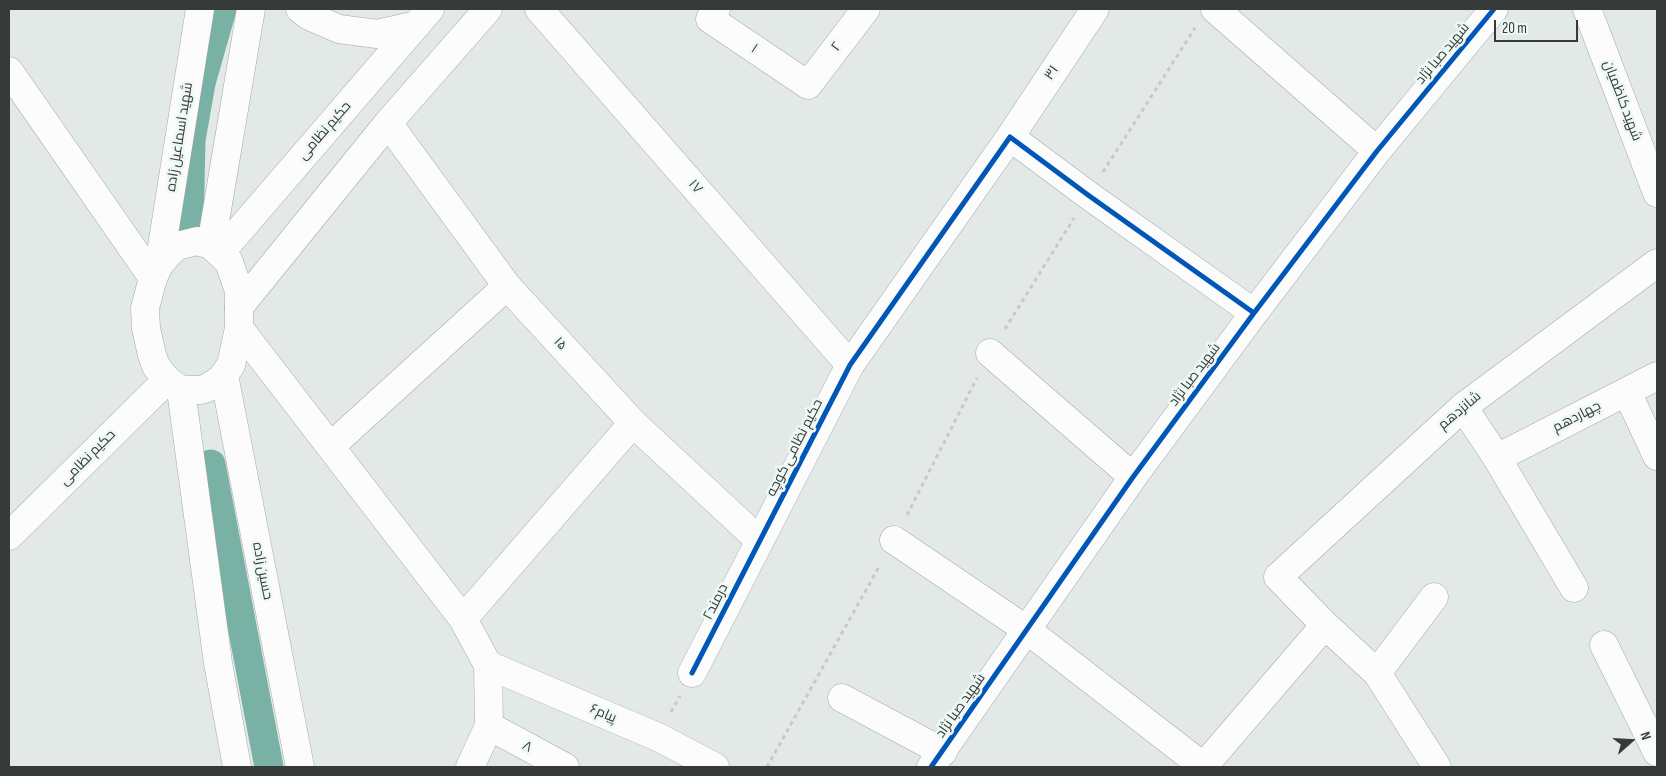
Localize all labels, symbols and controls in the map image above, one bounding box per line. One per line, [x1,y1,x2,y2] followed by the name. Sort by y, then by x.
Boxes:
[1496,10,1580,42] scale bar
[1502,19,1527,38] text: 20 m
[1412,20,1474,88] street label: شهید صبا نژاد
[828,39,846,55] street label: ۲
[748,41,760,57] street label: ۱
[1599,58,1645,144] street label: شهید کاظمیان
[1041,63,1063,83] street label: ۳۱
[163,81,197,193] street label: شهید اسماعیل زاده
[295,98,355,164] street label: حکیم نظامی
[684,177,706,197] street label: ۱۷
[550,334,570,354] street label: ۱۵
[1166,340,1224,410] street label: شهید صبا نژاد
[1435,388,1485,434] street label: شانزدهم
[763,396,827,500] street label: حکیم نظامی کوچه
[1550,398,1604,436] street label: چهاردهم
[57,427,119,489] street label: حکیم نظامی
[248,541,276,601] street label: حسین زاده
[700,581,732,623] street label: درمند۲
[933,670,989,742] street label: شهید صبا نژاد
[587,701,619,727] street label: ۶پیام
[1606,716,1656,766] north arrow
[1636,730,1655,742] text: N
[519,738,535,756] street label: ۸

